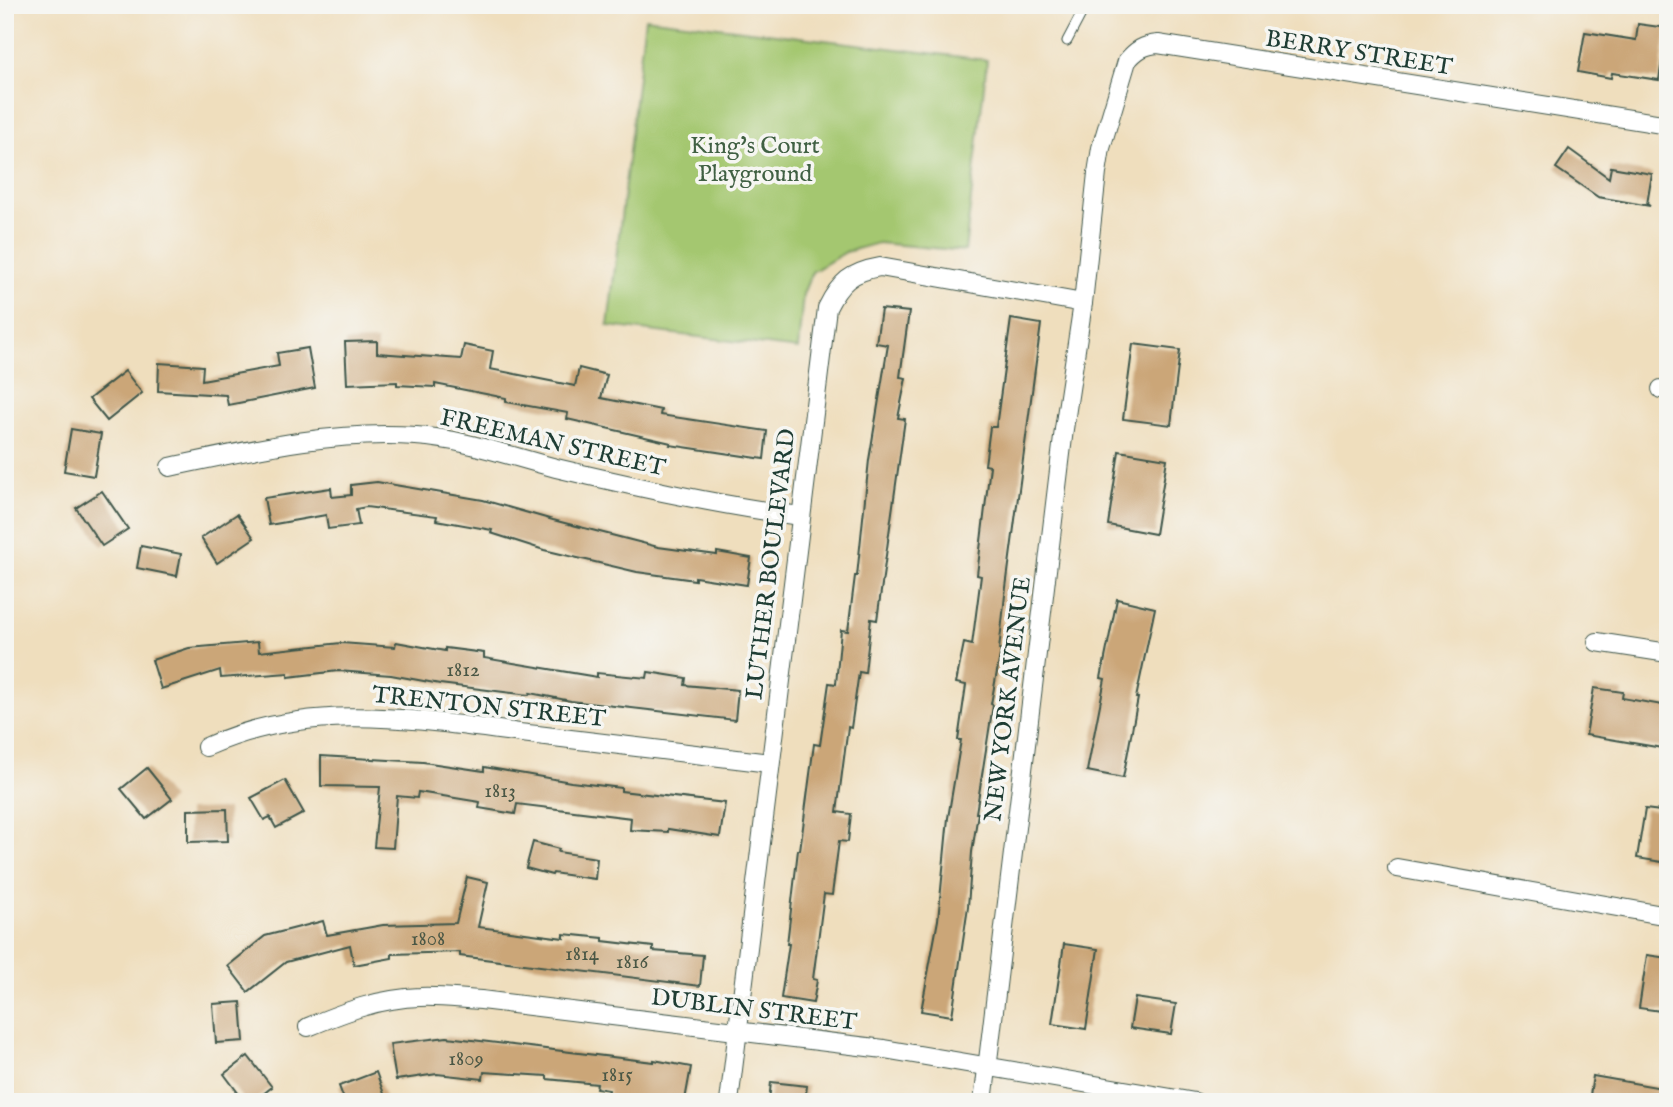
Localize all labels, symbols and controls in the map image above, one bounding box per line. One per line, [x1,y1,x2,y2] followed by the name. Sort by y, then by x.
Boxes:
[1263,23,1455,84] street label: BERRY STREET
[690,131,820,190] park label: King's Court Playground
[437,402,669,485] street label: FREEMAN STREET
[739,427,803,701] street label: LUTHER BOULEVARD
[978,575,1039,824] street label: NEW YORK AVENUE
[446,657,480,684] house number: 1812
[371,680,608,735] street label: TRENTON STREET
[484,778,516,805] house number: 1813
[411,926,445,953] house number: 1808
[565,941,600,968] house number: 1814
[616,949,650,976] house number: 1816
[649,982,859,1039] street label: DUBLIN STREET
[448,1046,484,1073] house number: 1809
[601,1062,633,1089] house number: 1815

